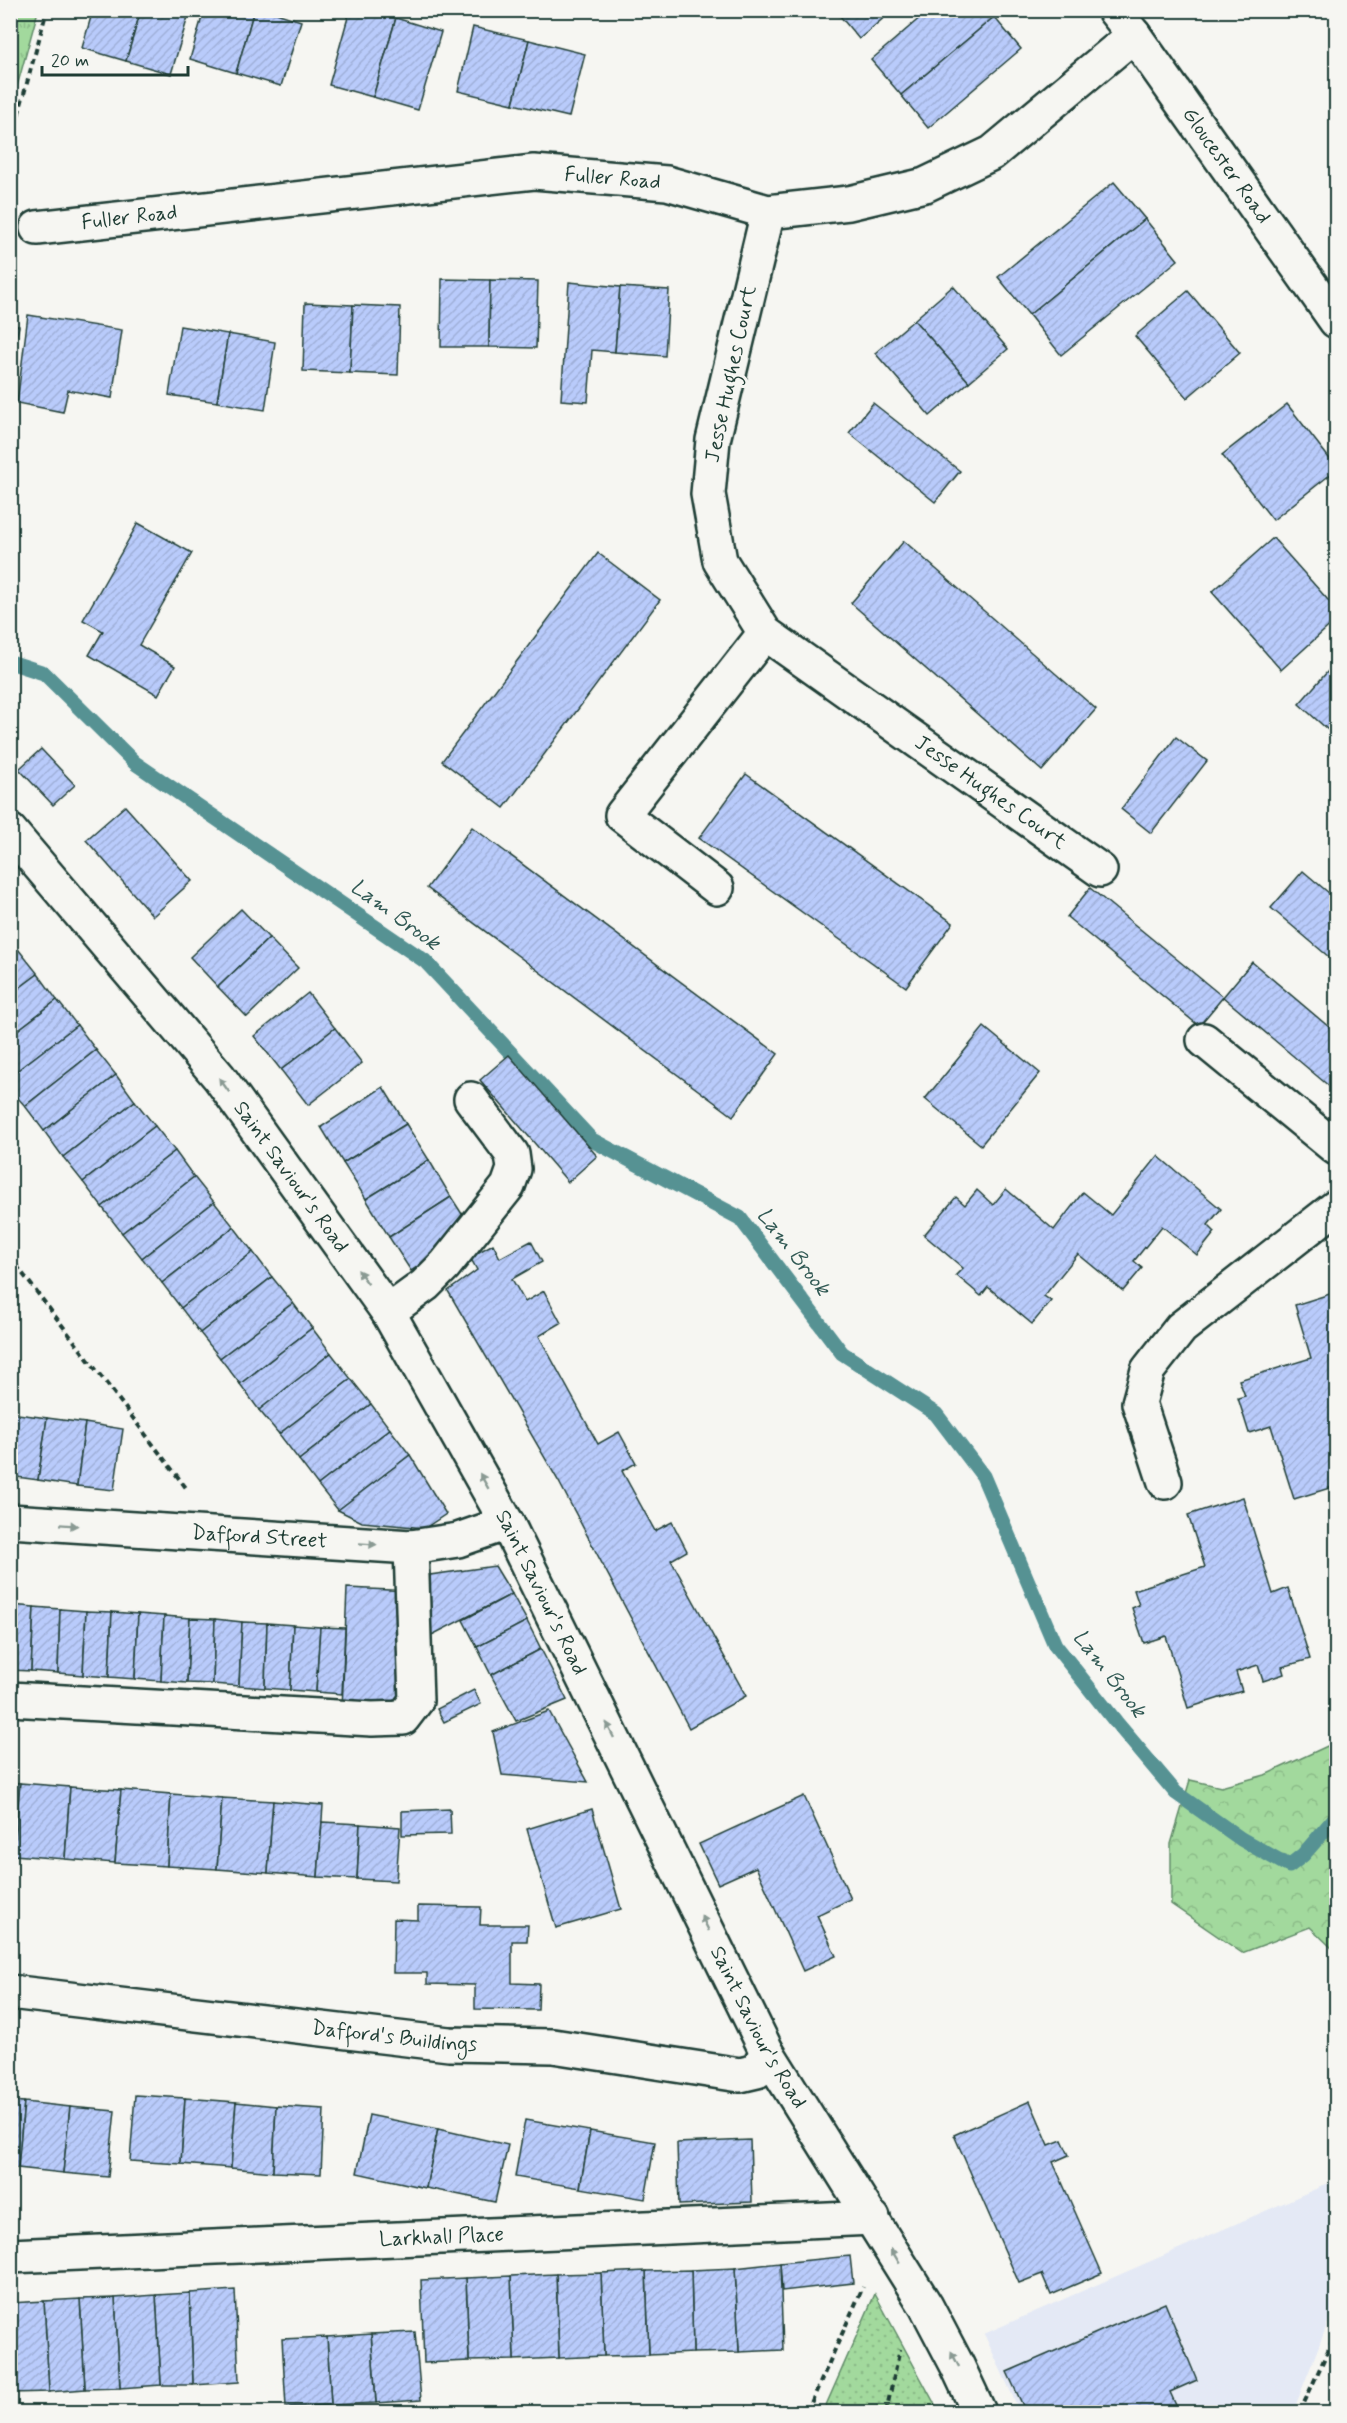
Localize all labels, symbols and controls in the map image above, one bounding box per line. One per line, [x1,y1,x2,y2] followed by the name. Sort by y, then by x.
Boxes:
[42,39,188,77] scale bar
[51,49,89,73] text: 20 m
[1175,102,1277,230] street label: Gloucester Road
[563,161,662,196] street label: Fuller Road
[80,198,179,237] street label: Fuller Road
[699,282,766,466] street label: Jesse Hughes Court
[909,729,1073,856] street label: Jesse Hughes Court
[345,873,447,958] water label: Lam Brook
[218,1078,230,1094] one-way arrow
[227,1096,355,1258] street label: Saint Saviour's Road
[750,1202,837,1303] water label: Lam Brook
[357,1270,369,1286] one-way arrow
[479,1472,489,1489] one-way arrow
[489,1505,594,1680] street label: Saint Saviour's Road
[191,1519,328,1556] street label: Dafford Street
[59,1520,78,1530] one-way arrow
[359,1540,378,1549] one-way arrow
[1066,1624,1153,1725] water label: Lam Brook
[605,1721,614,1738] one-way arrow
[700,1915,709,1932] one-way arrow
[703,1942,813,2114] street label: Saint Saviour's Road
[310,2014,477,2059] street label: Dafford's Buildings
[379,2220,505,2254] street label: Larkhall Place
[889,2248,900,2264] one-way arrow
[950,2351,959,2368] one-way arrow

